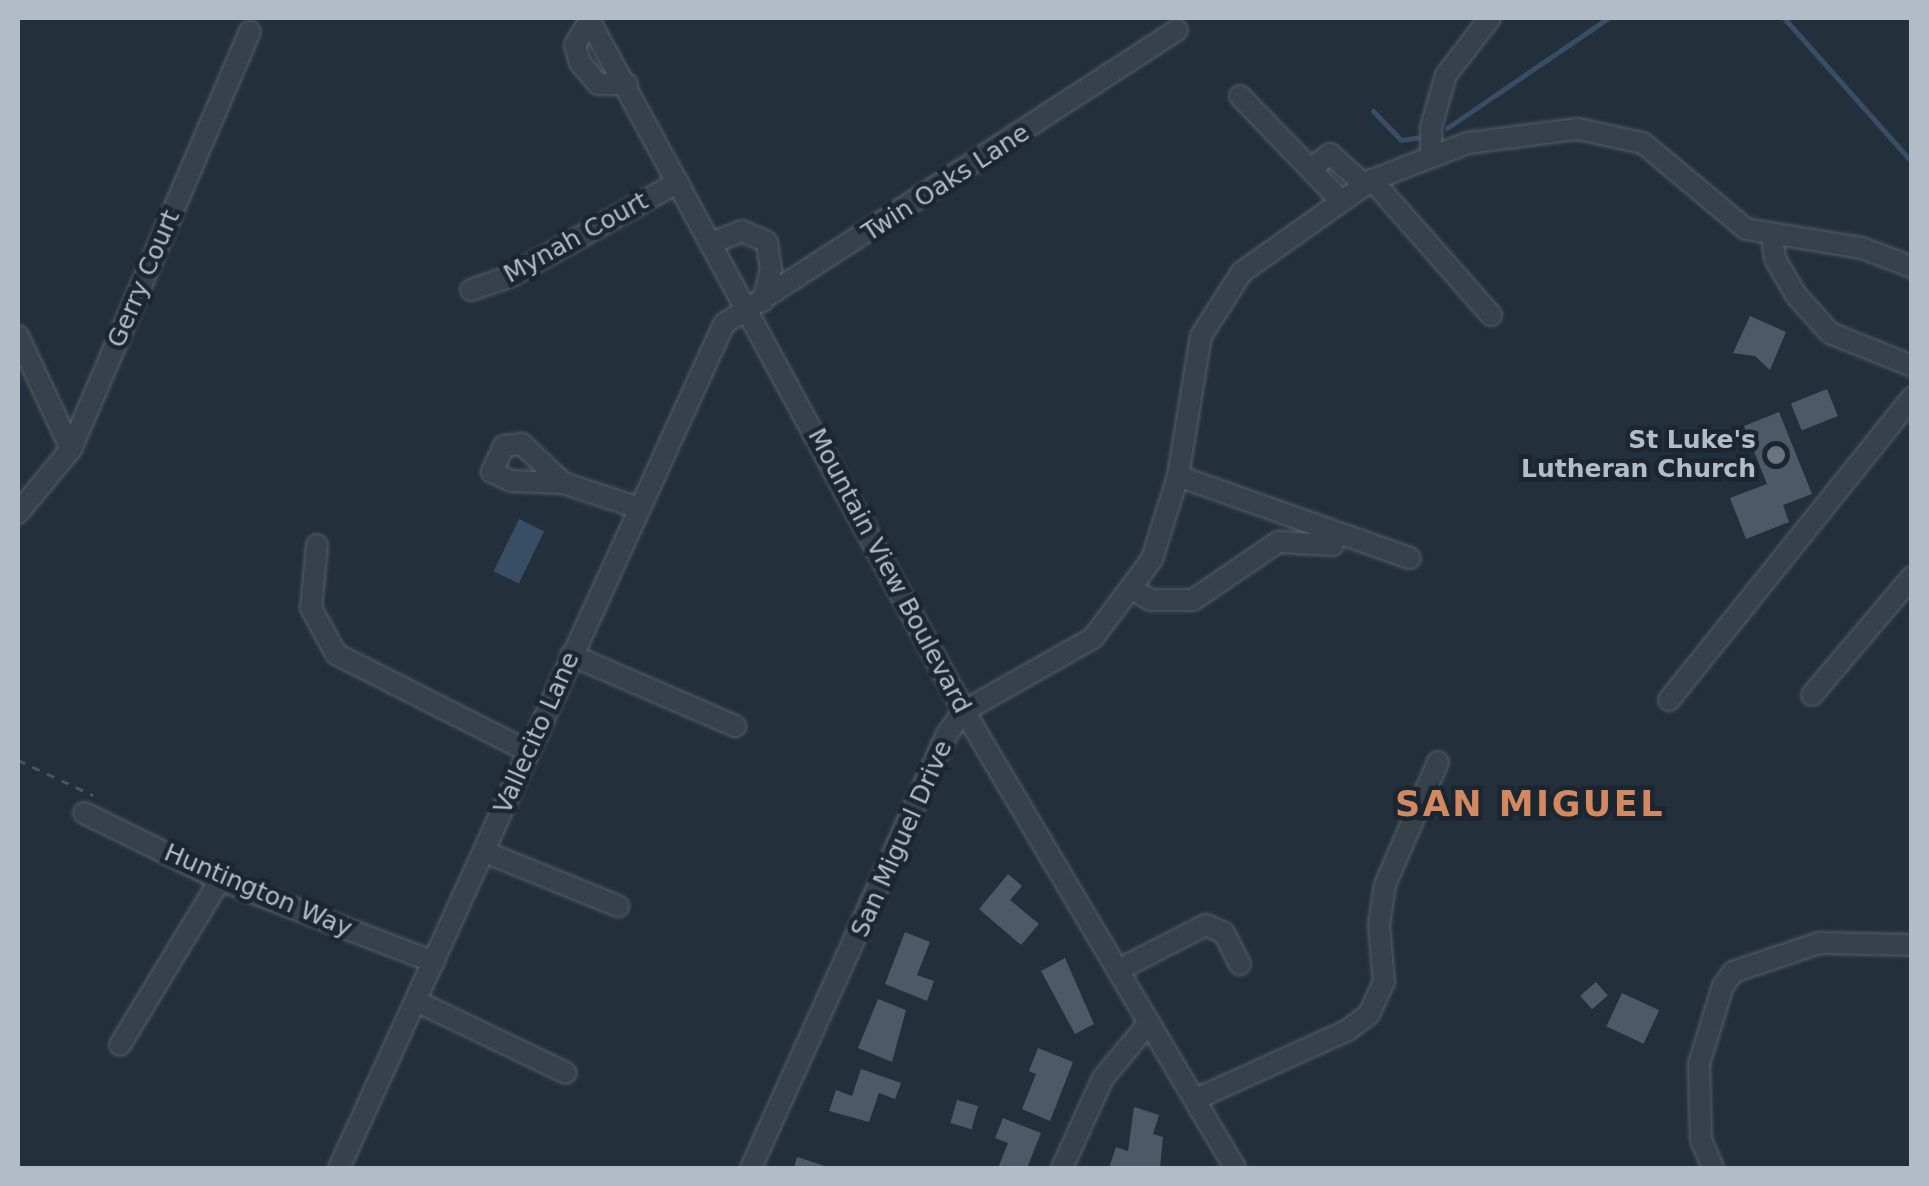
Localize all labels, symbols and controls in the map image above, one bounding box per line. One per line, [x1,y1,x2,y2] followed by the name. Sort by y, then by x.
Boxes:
[857,118,1035,248] street label: Twin Oaks Lane
[499,186,653,290] street label: Mynah Court
[102,206,186,352] street label: Gerry Court
[801,424,977,718] street label: Mountain View Boulevard
[1521,426,1756,485] place label: St Luke's Lutheran Church
[1765,444,1787,466] marker: St Luke's Lutheran Church
[488,647,586,819] street label: Vallecito Lane
[845,736,959,942] street label: San Miguel Drive
[1395,783,1665,825] district label: SAN MIGUEL
[160,838,356,944] street label: Huntington Way

